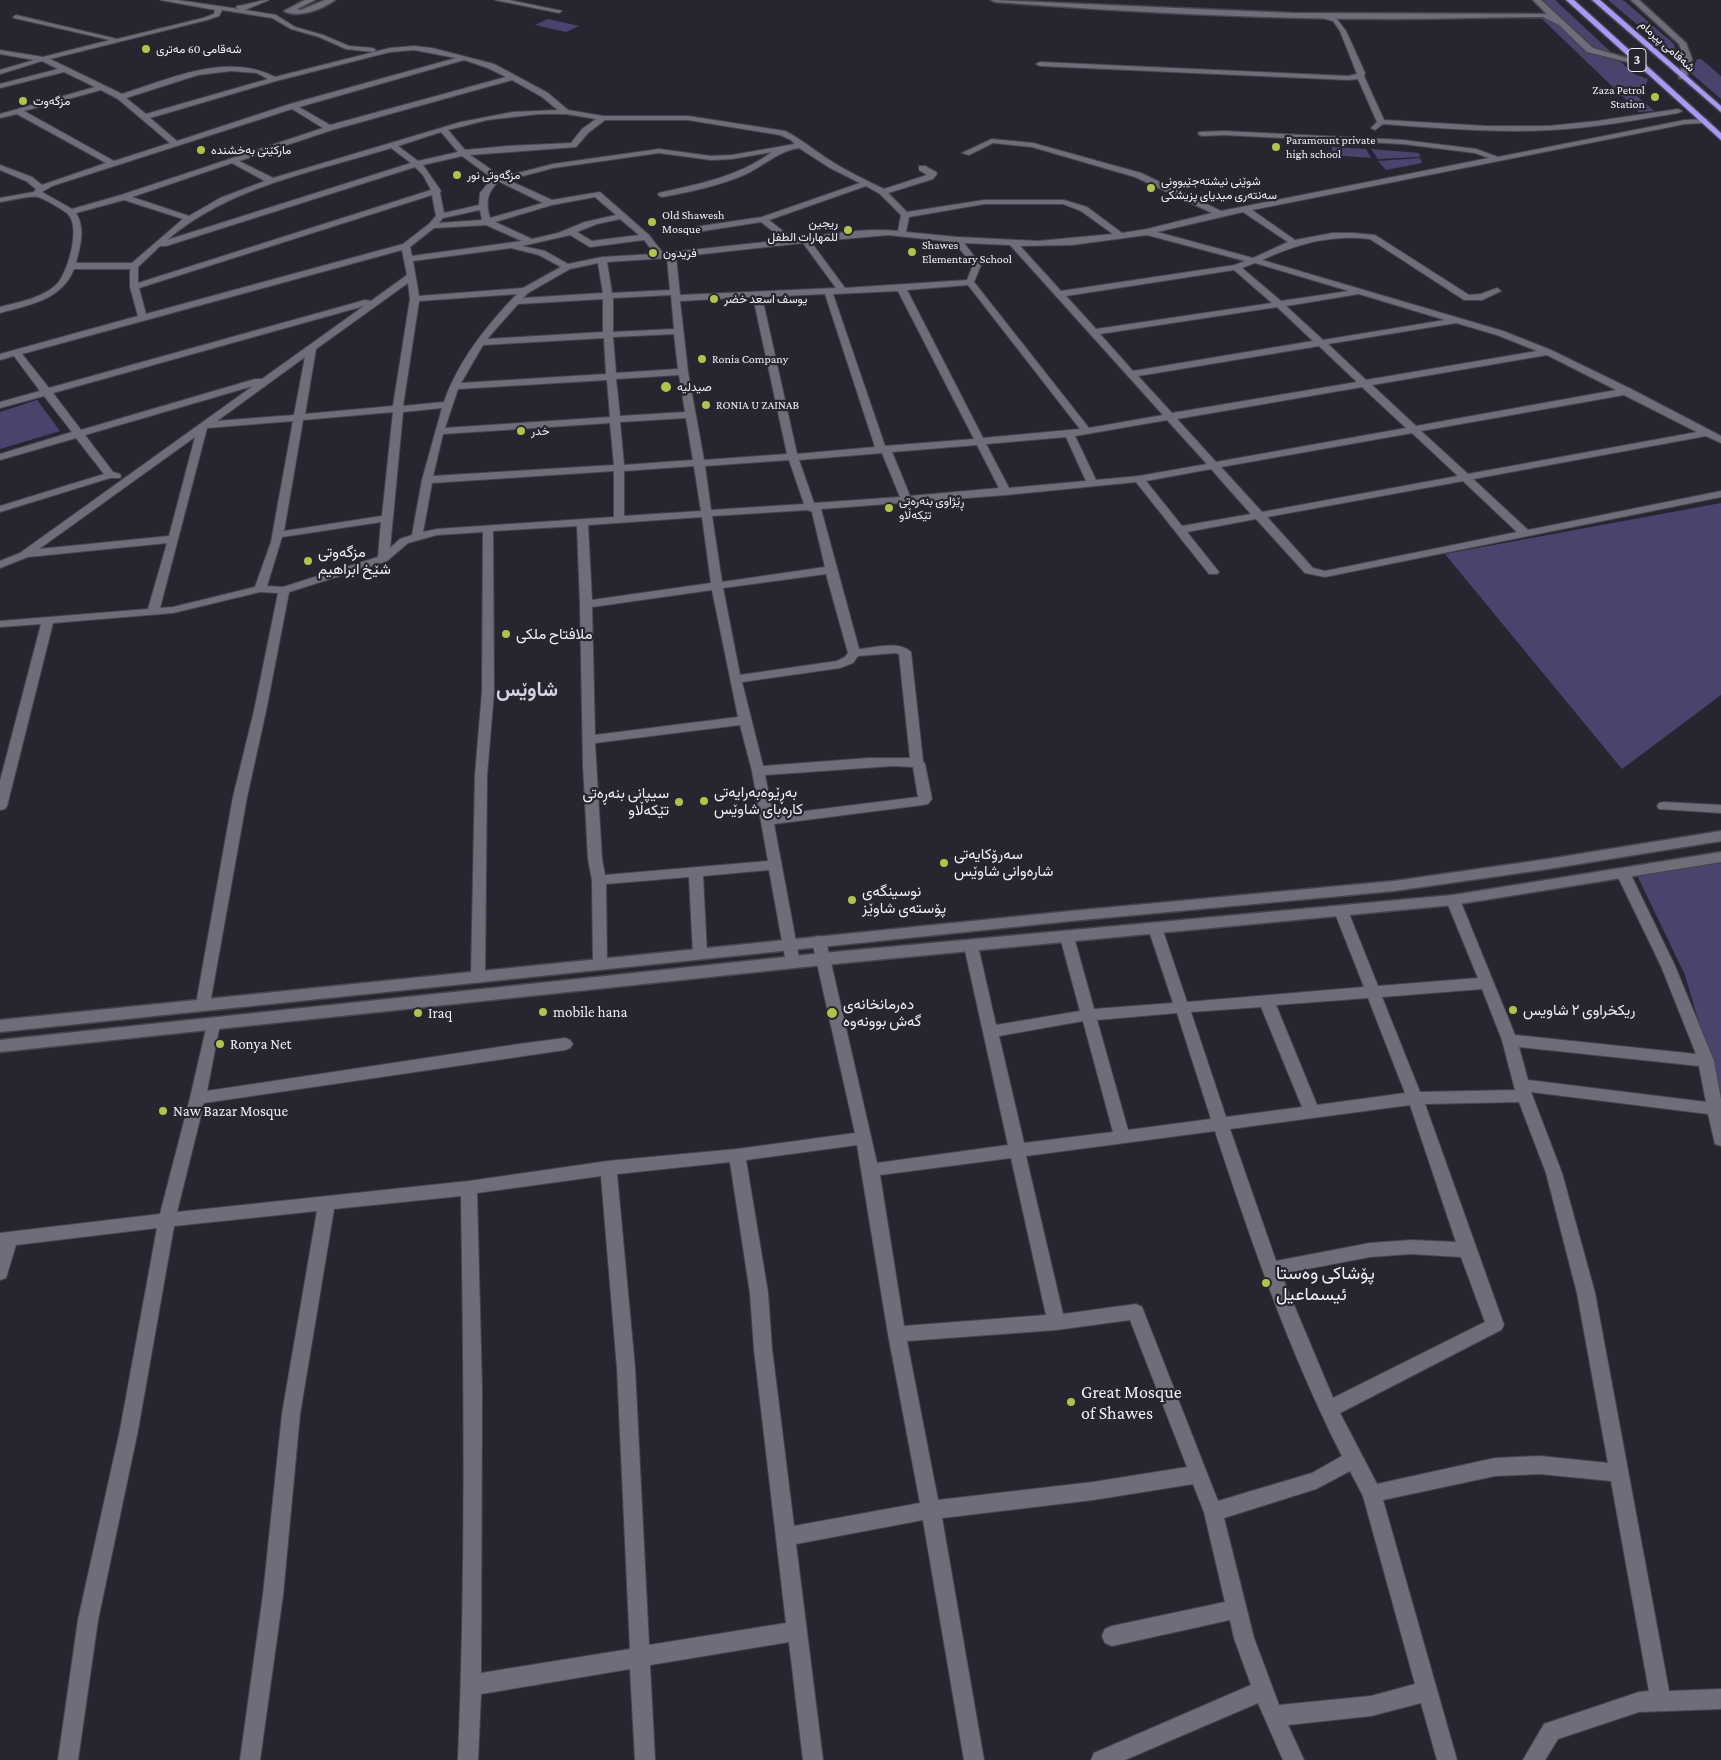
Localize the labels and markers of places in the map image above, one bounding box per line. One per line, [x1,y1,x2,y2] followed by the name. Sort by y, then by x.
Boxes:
[156,42,242,56] place label: شەقامی 60 مەتری
[140,43,152,55] marker: شەقامی 60 مەتری
[1592,83,1645,111] place label: Zaza Petrol Station
[1649,91,1661,103] marker: Zaza Petrol Station
[33,94,70,108] place label: مزگەوت
[17,95,29,107] marker: مزگەوت
[1286,133,1375,161] place label: Paramount private high school
[1270,141,1282,153] marker: Paramount private high school
[211,143,291,157] place label: مارکێتی بەخشندە
[195,144,207,156] marker: مارکێتی بەخشندە
[467,168,520,182] place label: مزگەوتی نور
[451,169,463,181] marker: مزگەوتی نور
[1161,174,1277,202] place label: شوێنی نیشتەجێبوونی سەنتەری میدیای پزیشکی
[1145,182,1157,194] marker: شوێنی نیشتەجێبوونی سەنتەری میدیای پزیشکی
[662,208,724,236] place label: Old Shawesh Mosque
[646,216,658,228] marker: Old Shawesh Mosque
[768,216,838,244] place label: ريجين للمهارات الطفل
[842,224,854,236] marker: ريجين للمهارات الطفل
[922,238,1012,266] place label: Shawes Elementary School
[663,246,697,260] place label: فريدون
[906,246,918,258] marker: Shawes Elementary School
[647,247,659,259] marker: فريدون
[724,292,807,306] place label: يوسف اسعد خضر
[708,293,720,305] marker: يوسف اسعد خضر
[712,352,788,366] place label: Ronia Company
[696,353,708,365] marker: Ronia Company
[659,380,673,394] marker: صیدلیە
[677,380,712,394] place label: صیدلیە
[716,398,799,412] place label: RONIA U ZAINAB
[700,399,712,411] marker: RONIA U ZAINAB
[531,424,550,438] place label: خدر
[515,425,527,437] marker: خدر
[899,494,964,522] place label: ڕێژاوی بنەرەتی تێکەڵاو
[883,502,895,514] marker: ڕێژاوی بنەرەتی تێکەڵاو
[318,543,391,578] place label: مزگەوتی شێخ ابراهیم
[302,555,314,567] marker: مزگەوتی شێخ ابراهیم
[516,625,593,643] place label: ملافتاح ملکی
[500,628,512,640] marker: ملافتاح ملکی
[714,783,803,818] place label: بەڕێوەبەرایەتی کارەبای شاوێس
[582,784,669,819] place label: سیپانی بنەڕەتی تێکەڵاو
[698,795,710,807] marker: بەڕێوەبەرایەتی کارەبای شاوێس
[673,796,685,808] marker: سیپانی بنەڕەتی تێکەڵاو
[954,845,1053,880] place label: سەرۆکایەتی شارەوانی شاوێس
[938,857,950,869] marker: سەرۆکایەتی شارەوانی شاوێس
[862,882,946,917] place label: نوسینگەی پۆستەی شاوێز
[846,894,858,906] marker: نوسینگەی پۆستەی شاوێز
[843,995,921,1030] place label: دەرمانخانەی گەش بوونەوە
[1523,1001,1635,1019] place label: ريكخراوى ۲ شاويس
[553,1003,627,1021] place label: mobile hana
[428,1004,452,1022] place label: Iraq
[1507,1004,1519,1016] marker: ريكخراوى ۲ شاويس
[537,1006,549,1018] marker: mobile hana
[825,1006,839,1020] marker: دەرمانخانەی گەش بوونەوە
[412,1007,424,1019] marker: Iraq
[230,1035,291,1053] place label: Ronya Net
[214,1038,226,1050] marker: Ronya Net
[173,1102,288,1120] place label: Naw Bazar Mosque
[157,1105,169,1117] marker: Naw Bazar Mosque
[1276,1262,1375,1304] place label: پۆشاکی وەستا ئیسماعیل
[1260,1277,1272,1289] marker: پۆشاکی وەستا ئیسماعیل
[1081,1381,1182,1424] place label: Great Mosque of Shawes
[1065,1396,1077,1408] marker: Great Mosque of Shawes

